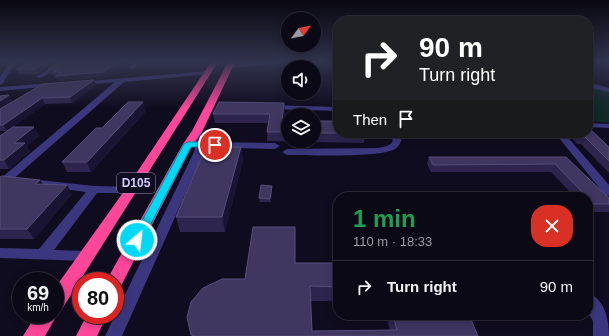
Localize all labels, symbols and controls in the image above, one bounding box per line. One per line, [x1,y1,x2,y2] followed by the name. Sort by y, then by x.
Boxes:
[281,12,321,52] north arrow
[281,12,321,148] map controls
[353,32,405,84] icon: right
[419,32,483,63] text: 90 m
[281,60,321,100] button: sound
[419,65,495,85] text: Turn right
[281,108,321,148] button: layers
[395,108,417,130] icon: arrive
[353,111,387,128] text: Then
[198,128,232,162] pin
[204,134,226,156] icon: arrive
[117,173,155,193] road number: D105
[353,205,416,232] text: 1 min
[531,205,573,247] button: close
[116,219,158,261] position arrow
[353,234,432,249] text: 110 m · 18:33
[72,272,124,324] speed limit sign: 80
[353,276,375,298] icon: right
[387,278,457,295] text: Turn right
[540,278,573,295] text: 90 m
[27,282,49,304] text: 69
[27,302,49,313] text: km/h

